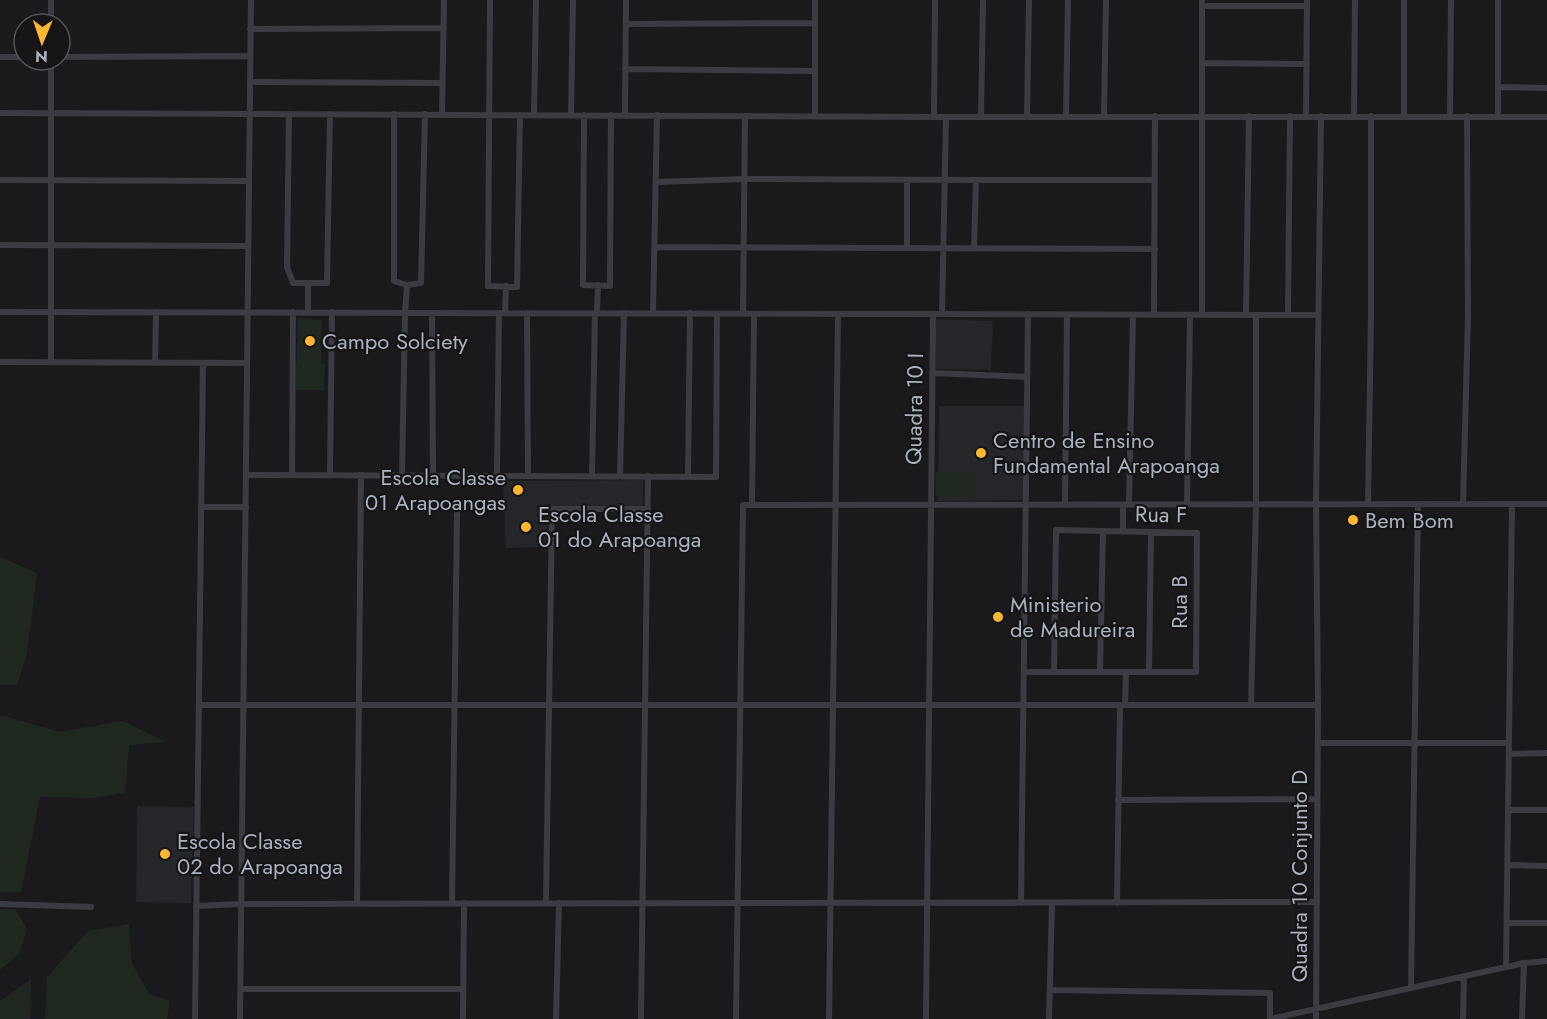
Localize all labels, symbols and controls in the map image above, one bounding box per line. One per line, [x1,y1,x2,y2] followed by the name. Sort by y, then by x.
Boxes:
[12,12,72,72] north arrow
[35,45,48,68] text: N
[322,325,468,357] place label: Campo Solciety
[303,334,317,348] marker: Campo Solciety
[897,353,931,465] street label: Quadra 10 I
[993,424,1220,481] place label: Centro de Ensino Fundamental Arapoanga
[974,446,988,460] marker: Centro de Ensino Fundamental Arapoanga
[365,461,506,518] place label: Escola Classe 01 Arapoangas
[511,483,525,497] marker: Escola Classe 01 Arapoangas
[538,498,701,555] place label: Escola Classe 01 do Arapoanga
[1135,498,1187,530] street label: Rua F
[1365,504,1454,536] place label: Bem Bom
[1346,513,1360,527] marker: Bem Bom
[519,520,533,534] marker: Escola Classe 01 do Arapoanga
[1163,575,1195,629] street label: Rua B
[1010,588,1135,645] place label: Ministerio de Madureira
[991,610,1005,624] marker: Ministerio de Madureira
[1283,770,1315,982] street label: Quadra 10 Conjunto D
[177,825,343,882] place label: Escola Classe 02 do Arapoanga
[158,847,172,861] marker: Escola Classe 02 do Arapoanga

